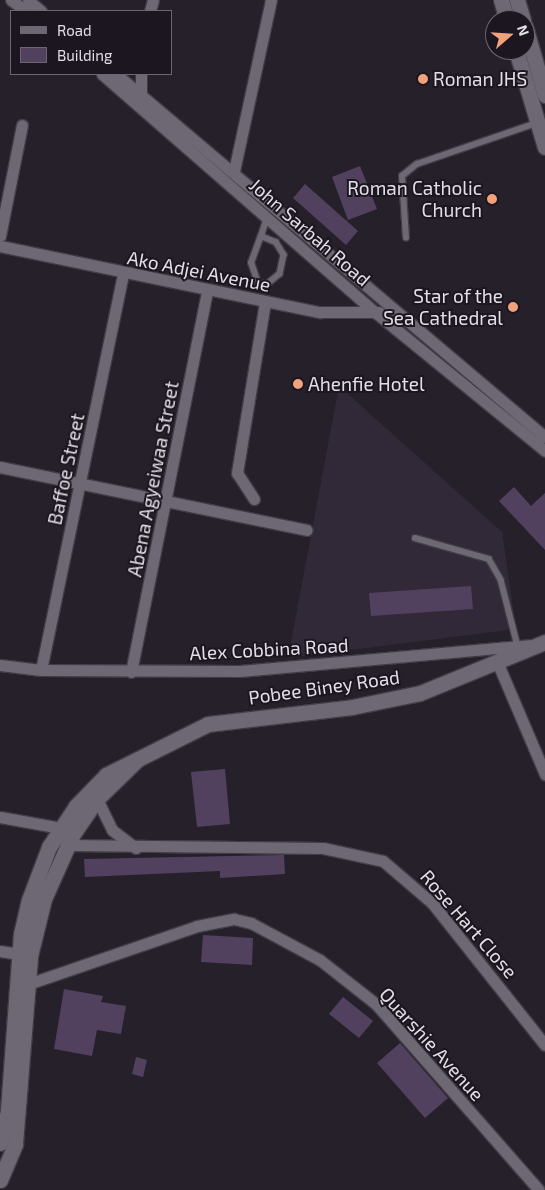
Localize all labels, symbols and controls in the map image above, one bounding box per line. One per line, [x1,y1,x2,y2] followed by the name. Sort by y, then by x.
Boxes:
[10,10,172,75] legend
[485,10,535,60] north arrow
[57,21,92,39] text: Road
[514,23,533,38] text: N
[57,46,112,64] text: Building
[433,68,528,90] place label: Roman JHS
[417,73,429,85] marker: Roman JHS
[245,173,375,291] street label: John Sarbah Road
[347,177,482,221] place label: Roman Catholic Church
[486,193,498,205] marker: Roman Catholic Church
[125,246,273,296] street label: Ako Adjei Avenue
[383,285,503,329] place label: Star of the Sea Cathedral
[507,301,519,313] marker: Star of the Sea Cathedral
[308,373,425,395] place label: Ahenfie Hotel
[292,378,304,390] marker: Ahenfie Hotel
[123,379,183,579] street label: Abena Agyeiwaa Street
[43,411,89,527] street label: Baffoe Street
[189,633,349,665] street label: Alex Cobbina Road
[247,665,401,709] street label: Pobee Biney Road
[416,865,522,983] street label: Rose Hart Close
[375,982,489,1106] street label: Quarshie Avenue

